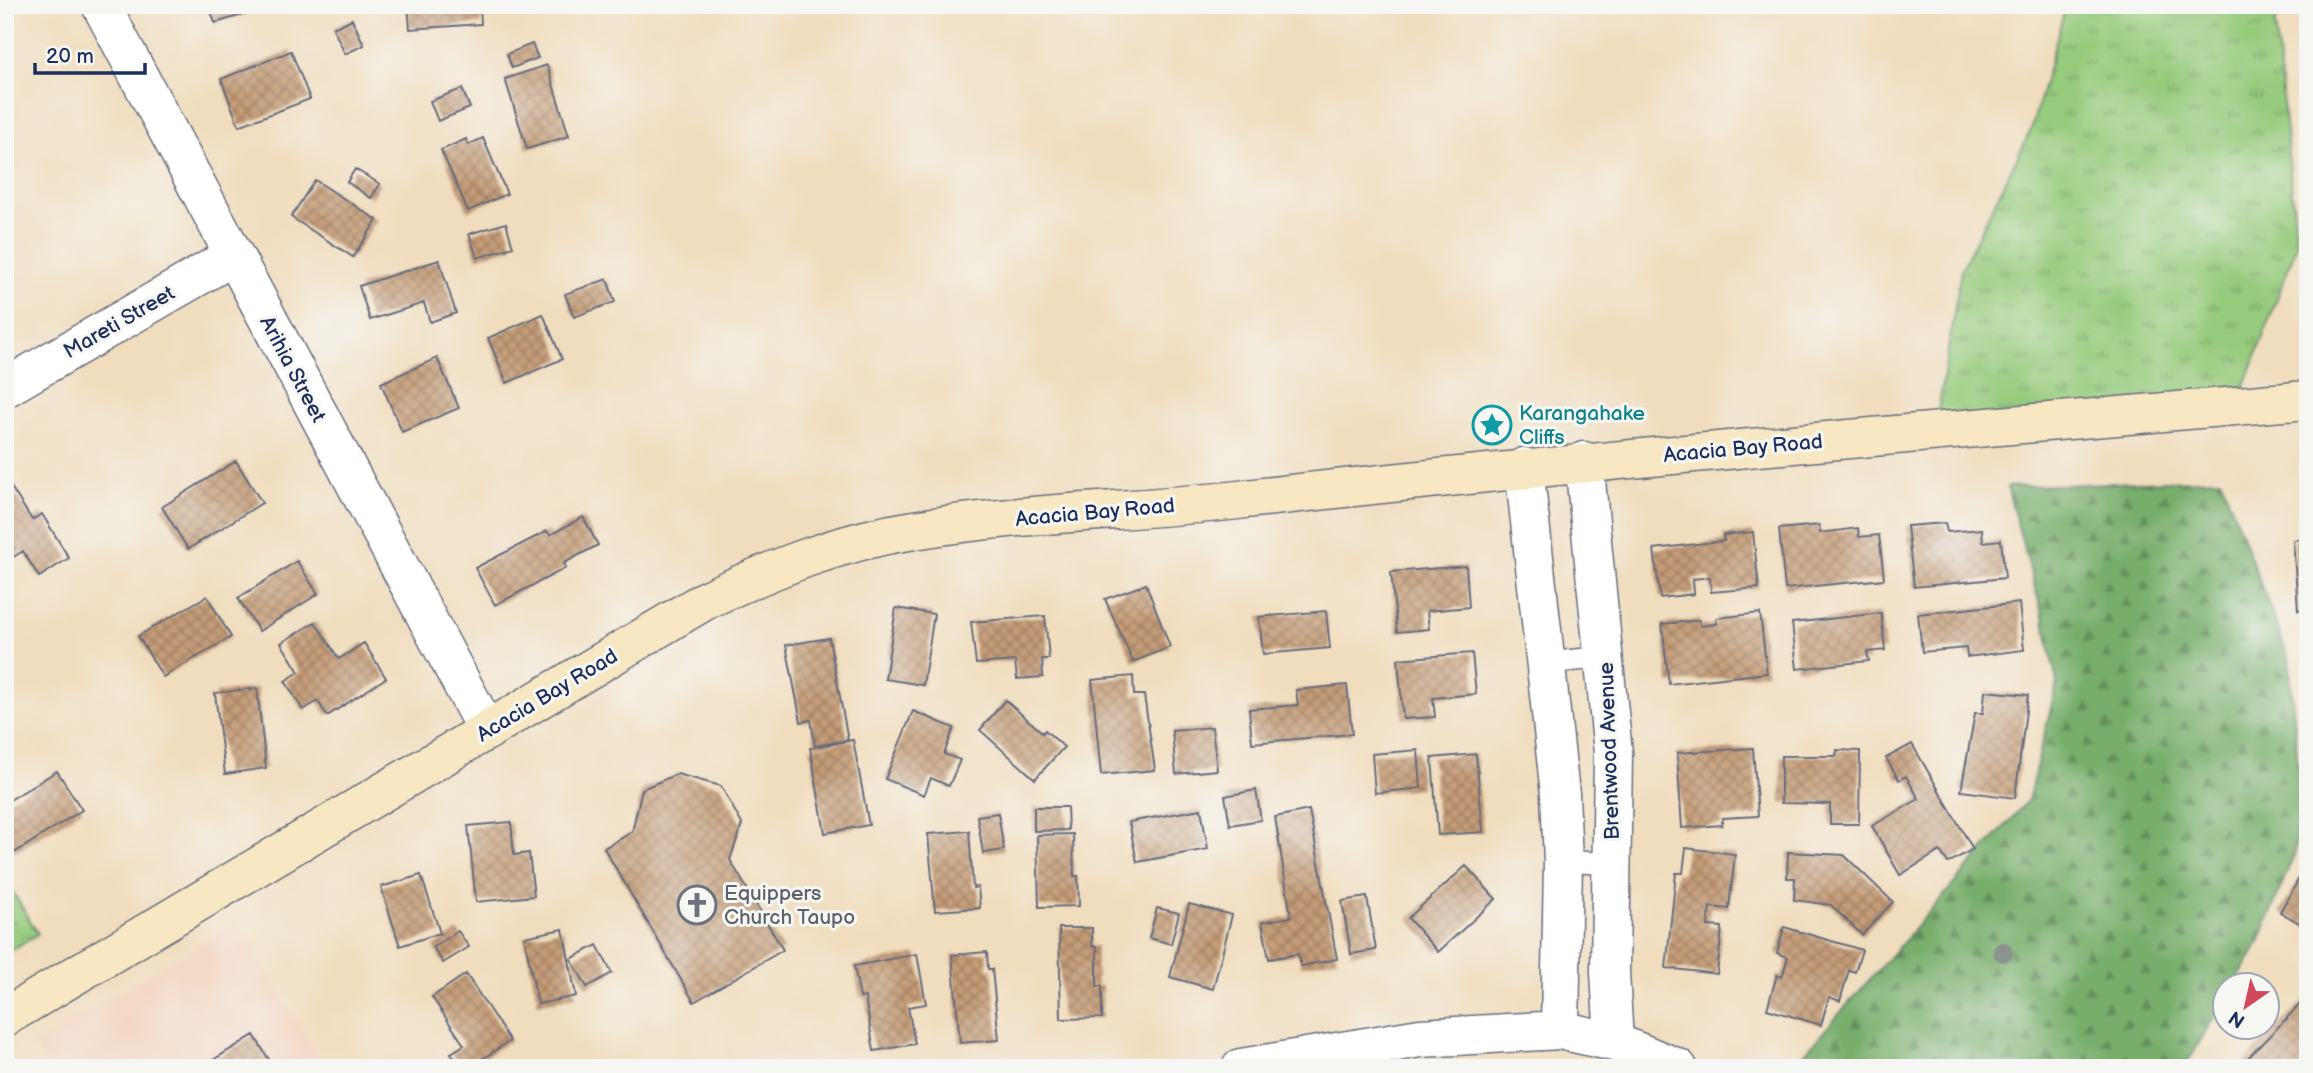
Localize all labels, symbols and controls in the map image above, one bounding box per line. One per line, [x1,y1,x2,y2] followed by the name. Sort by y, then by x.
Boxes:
[35,32,145,76] scale bar
[46,44,94,69] text: 20 m
[59,280,180,364] street label: Mareti Street
[254,312,331,427] street label: Arihia Street
[1519,401,1645,450] place label: Karangahake Cliffs
[1471,404,1513,446] place icon: Karangahake Cliffs
[1662,429,1824,468] street label: Acacia Bay Road
[1014,493,1176,532] street label: Acacia Bay Road
[472,644,622,747] street label: Acacia Bay Road
[1594,661,1625,841] street label: Brentwood Avenue
[724,881,855,930] place label: Equippers Church Taupo
[676,884,718,926] church icon: Equippers Church Taupo
[2212,972,2282,1042] north arrow
[2225,1005,2250,1032] text: N

